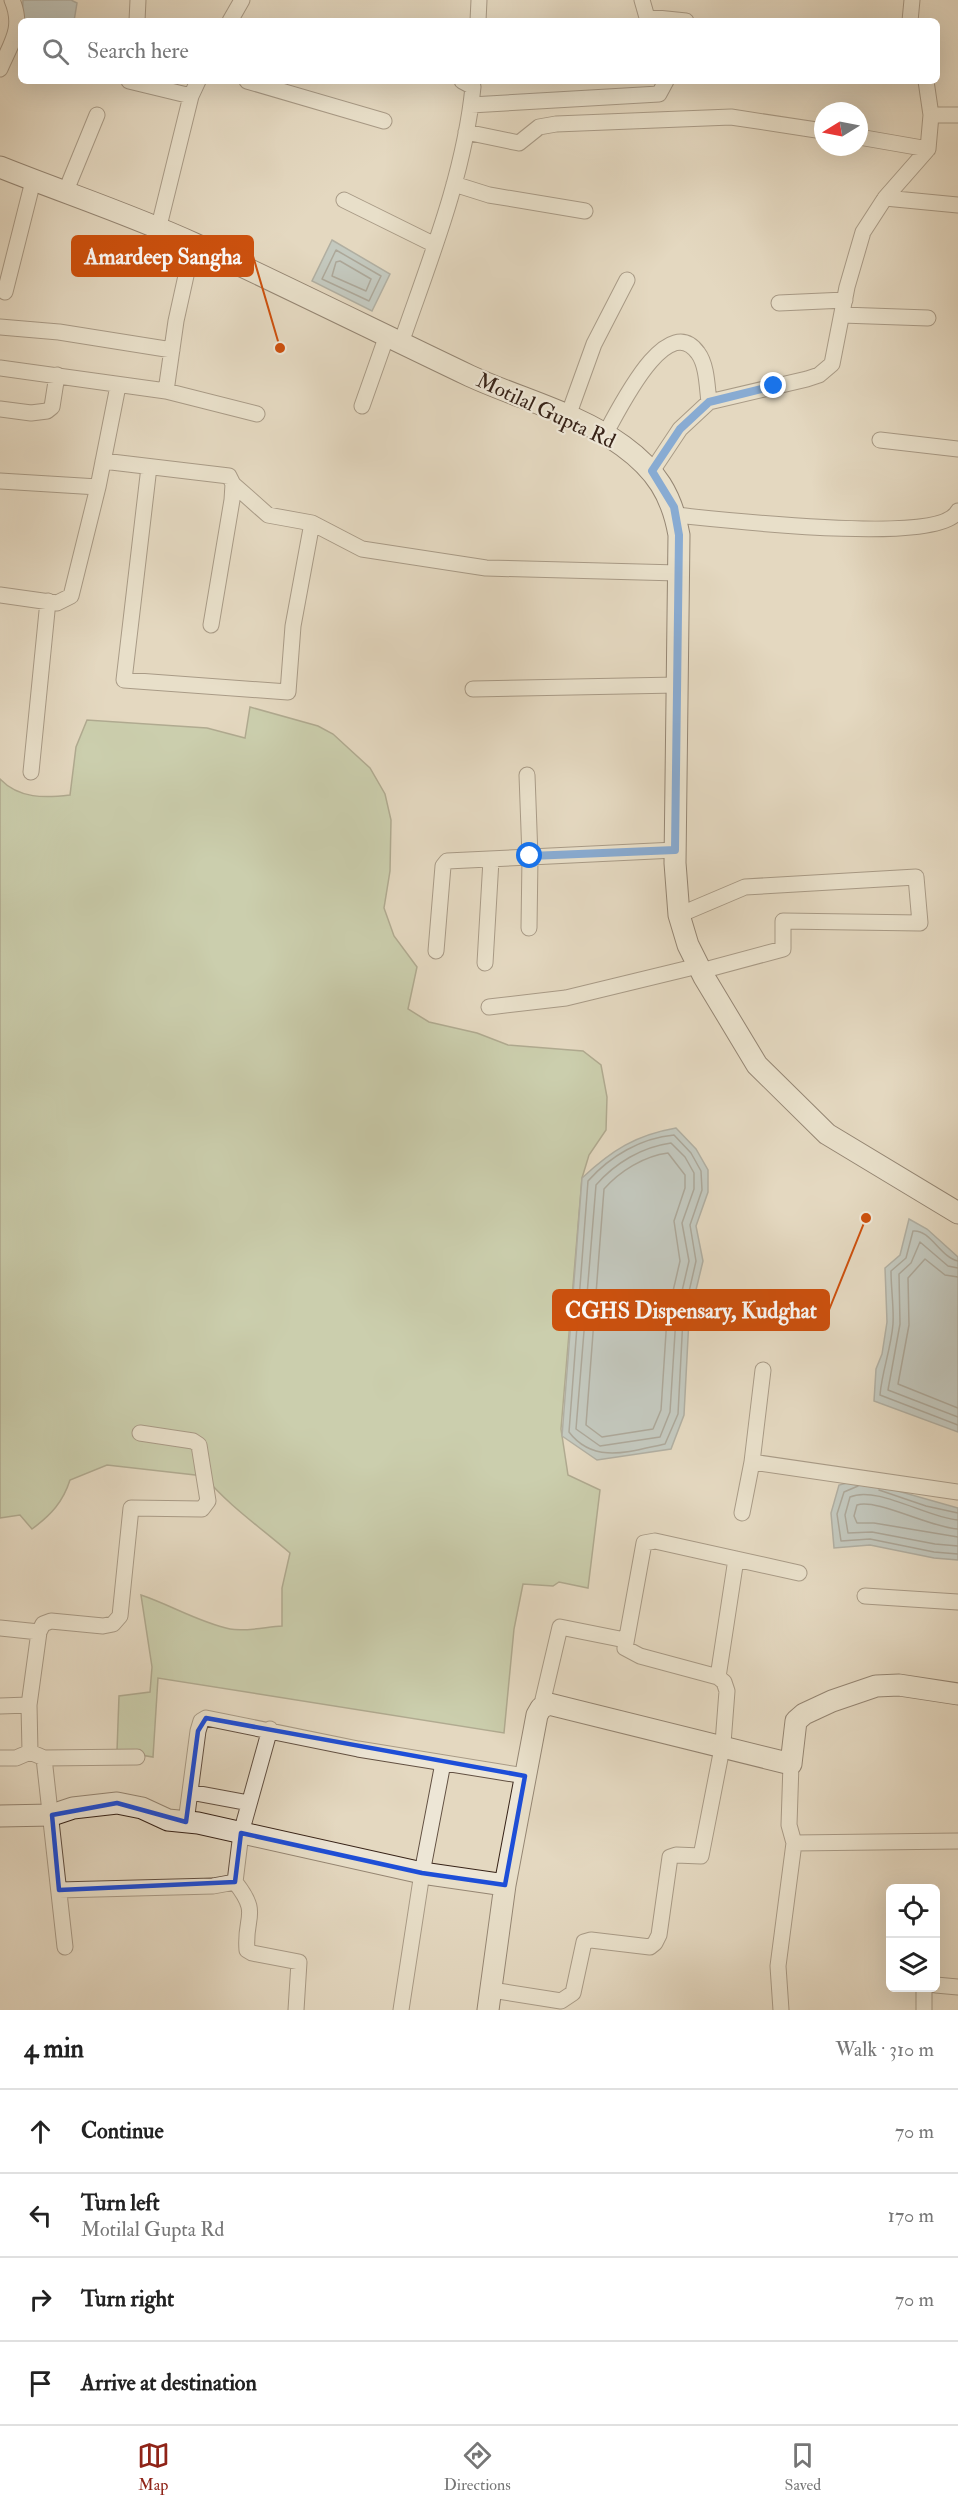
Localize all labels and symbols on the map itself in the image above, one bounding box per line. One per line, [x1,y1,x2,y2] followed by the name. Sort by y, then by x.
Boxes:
[814,102,868,156] north arrow
[72,236,253,276] callout: Amardeep Sangha
[83,243,243,272] text: Amardeep Sangha
[472,367,620,455] street label: Motilal Gupta Rd
[760,372,786,398] route end
[516,842,542,868] route start
[553,1290,829,1330] callout: CGHS Dispensary, Kudghat
[565,1297,818,1326] text: CGHS Dispensary, Kudghat

